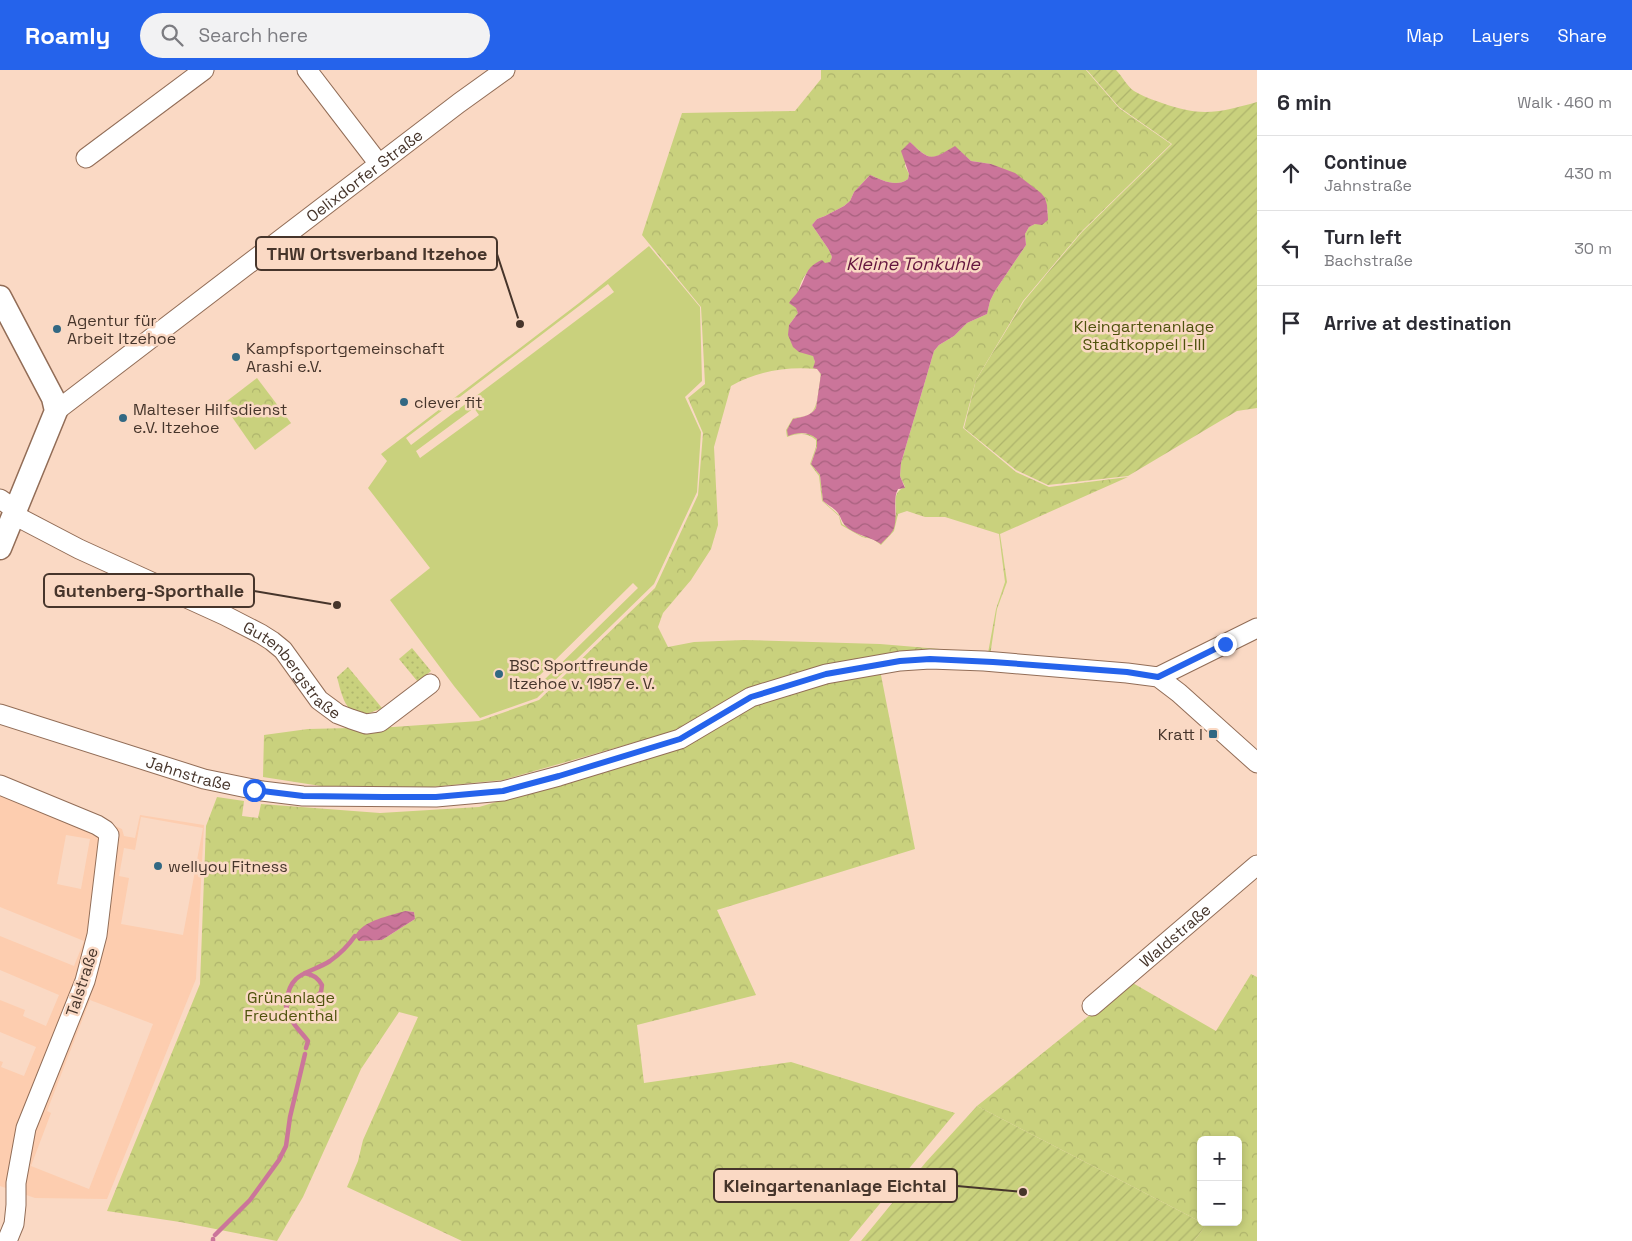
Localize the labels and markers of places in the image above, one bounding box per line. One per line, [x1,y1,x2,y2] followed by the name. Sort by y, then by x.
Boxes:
[256,237,497,270] callout: THW Ortsverband Itzehoe
[67,310,176,349] place label: Agentur für Arbeit Itzehoe
[51,323,63,335] marker: Agentur für Arbeit Itzehoe
[246,338,445,377] place label: Kampfsportgemeinschaft Arashi e.V.
[230,351,242,363] marker: Kampfsportgemeinschaft Arashi e.V.
[414,392,483,413] place label: clever fit
[398,396,410,408] marker: clever fit
[133,399,287,438] place label: Malteser Hilfsdienst e.V. Itzehoe
[117,412,129,424] marker: Malteser Hilfsdienst e.V. Itzehoe
[44,574,254,607] callout: Gutenberg-Sporthalle
[509,655,655,694] place label: BSC Sportfreunde Itzehoe v. 1957 e. V.
[493,668,505,680] marker: BSC Sportfreunde Itzehoe v. 1957 e. V.
[1158,724,1203,745] place label: Kratt I
[1207,728,1219,740] marker: Kratt I
[168,856,288,877] place label: wellyou Fitness
[152,860,164,872] marker: wellyou Fitness
[714,1169,957,1202] callout: Kleingartenanlage Eichtal

